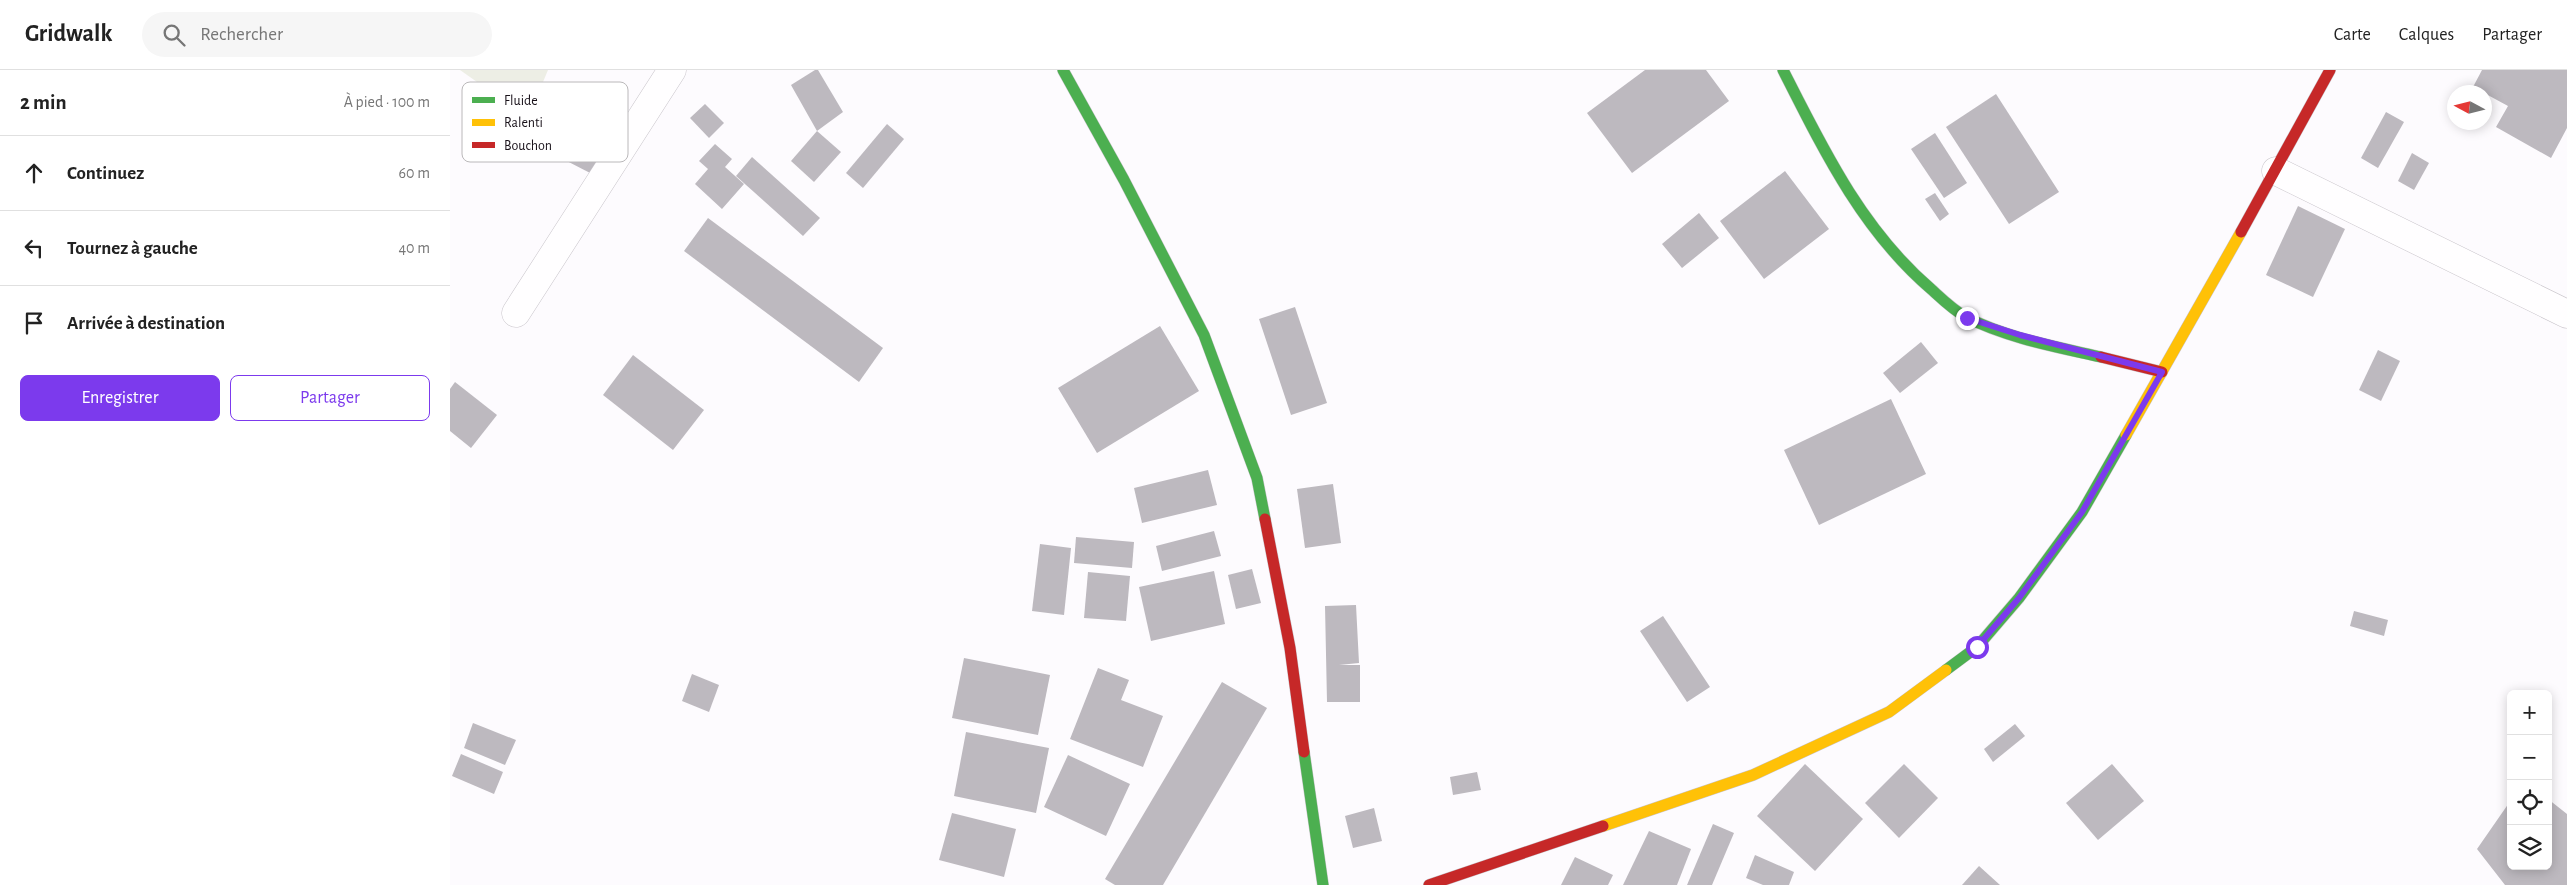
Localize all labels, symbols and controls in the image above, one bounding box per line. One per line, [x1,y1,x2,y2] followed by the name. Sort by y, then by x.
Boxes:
[142,12,492,57] search box
[160,21,188,49] icon: search
[25,22,112,46] text: Gridwalk
[200,25,283,44] text: Rechercher
[2334,26,2371,44] text: Carte
[2399,26,2454,44] text: Calques
[2482,26,2542,44] text: Partager
[462,82,628,162] legend
[2447,85,2492,130] north arrow
[20,92,67,113] text: 2 min
[344,94,430,110] text: À pied · 100 m
[504,94,538,108] text: Fluide
[504,116,543,130] text: Ralenti
[504,139,552,153] text: Bouchon
[20,159,48,187] icon: ahead
[67,164,144,183] text: Continuez
[399,165,430,181] text: 60 m
[20,234,48,262] icon: left
[67,239,198,258] text: Tournez à gauche
[398,240,430,256] text: 40 m
[1956,307,1979,330] route end
[20,309,48,337] icon: arrive
[67,314,225,333] text: Arrivée à destination
[20,375,220,421] button: Enregistrer
[230,375,430,421] button: Partager
[1966,636,1989,659] route start
[2507,690,2552,870] map controls
[2507,690,2552,735] button: +
[2507,735,2552,780] button: −
[2507,780,2552,825] button: locate
[2507,825,2552,870] button: layers

